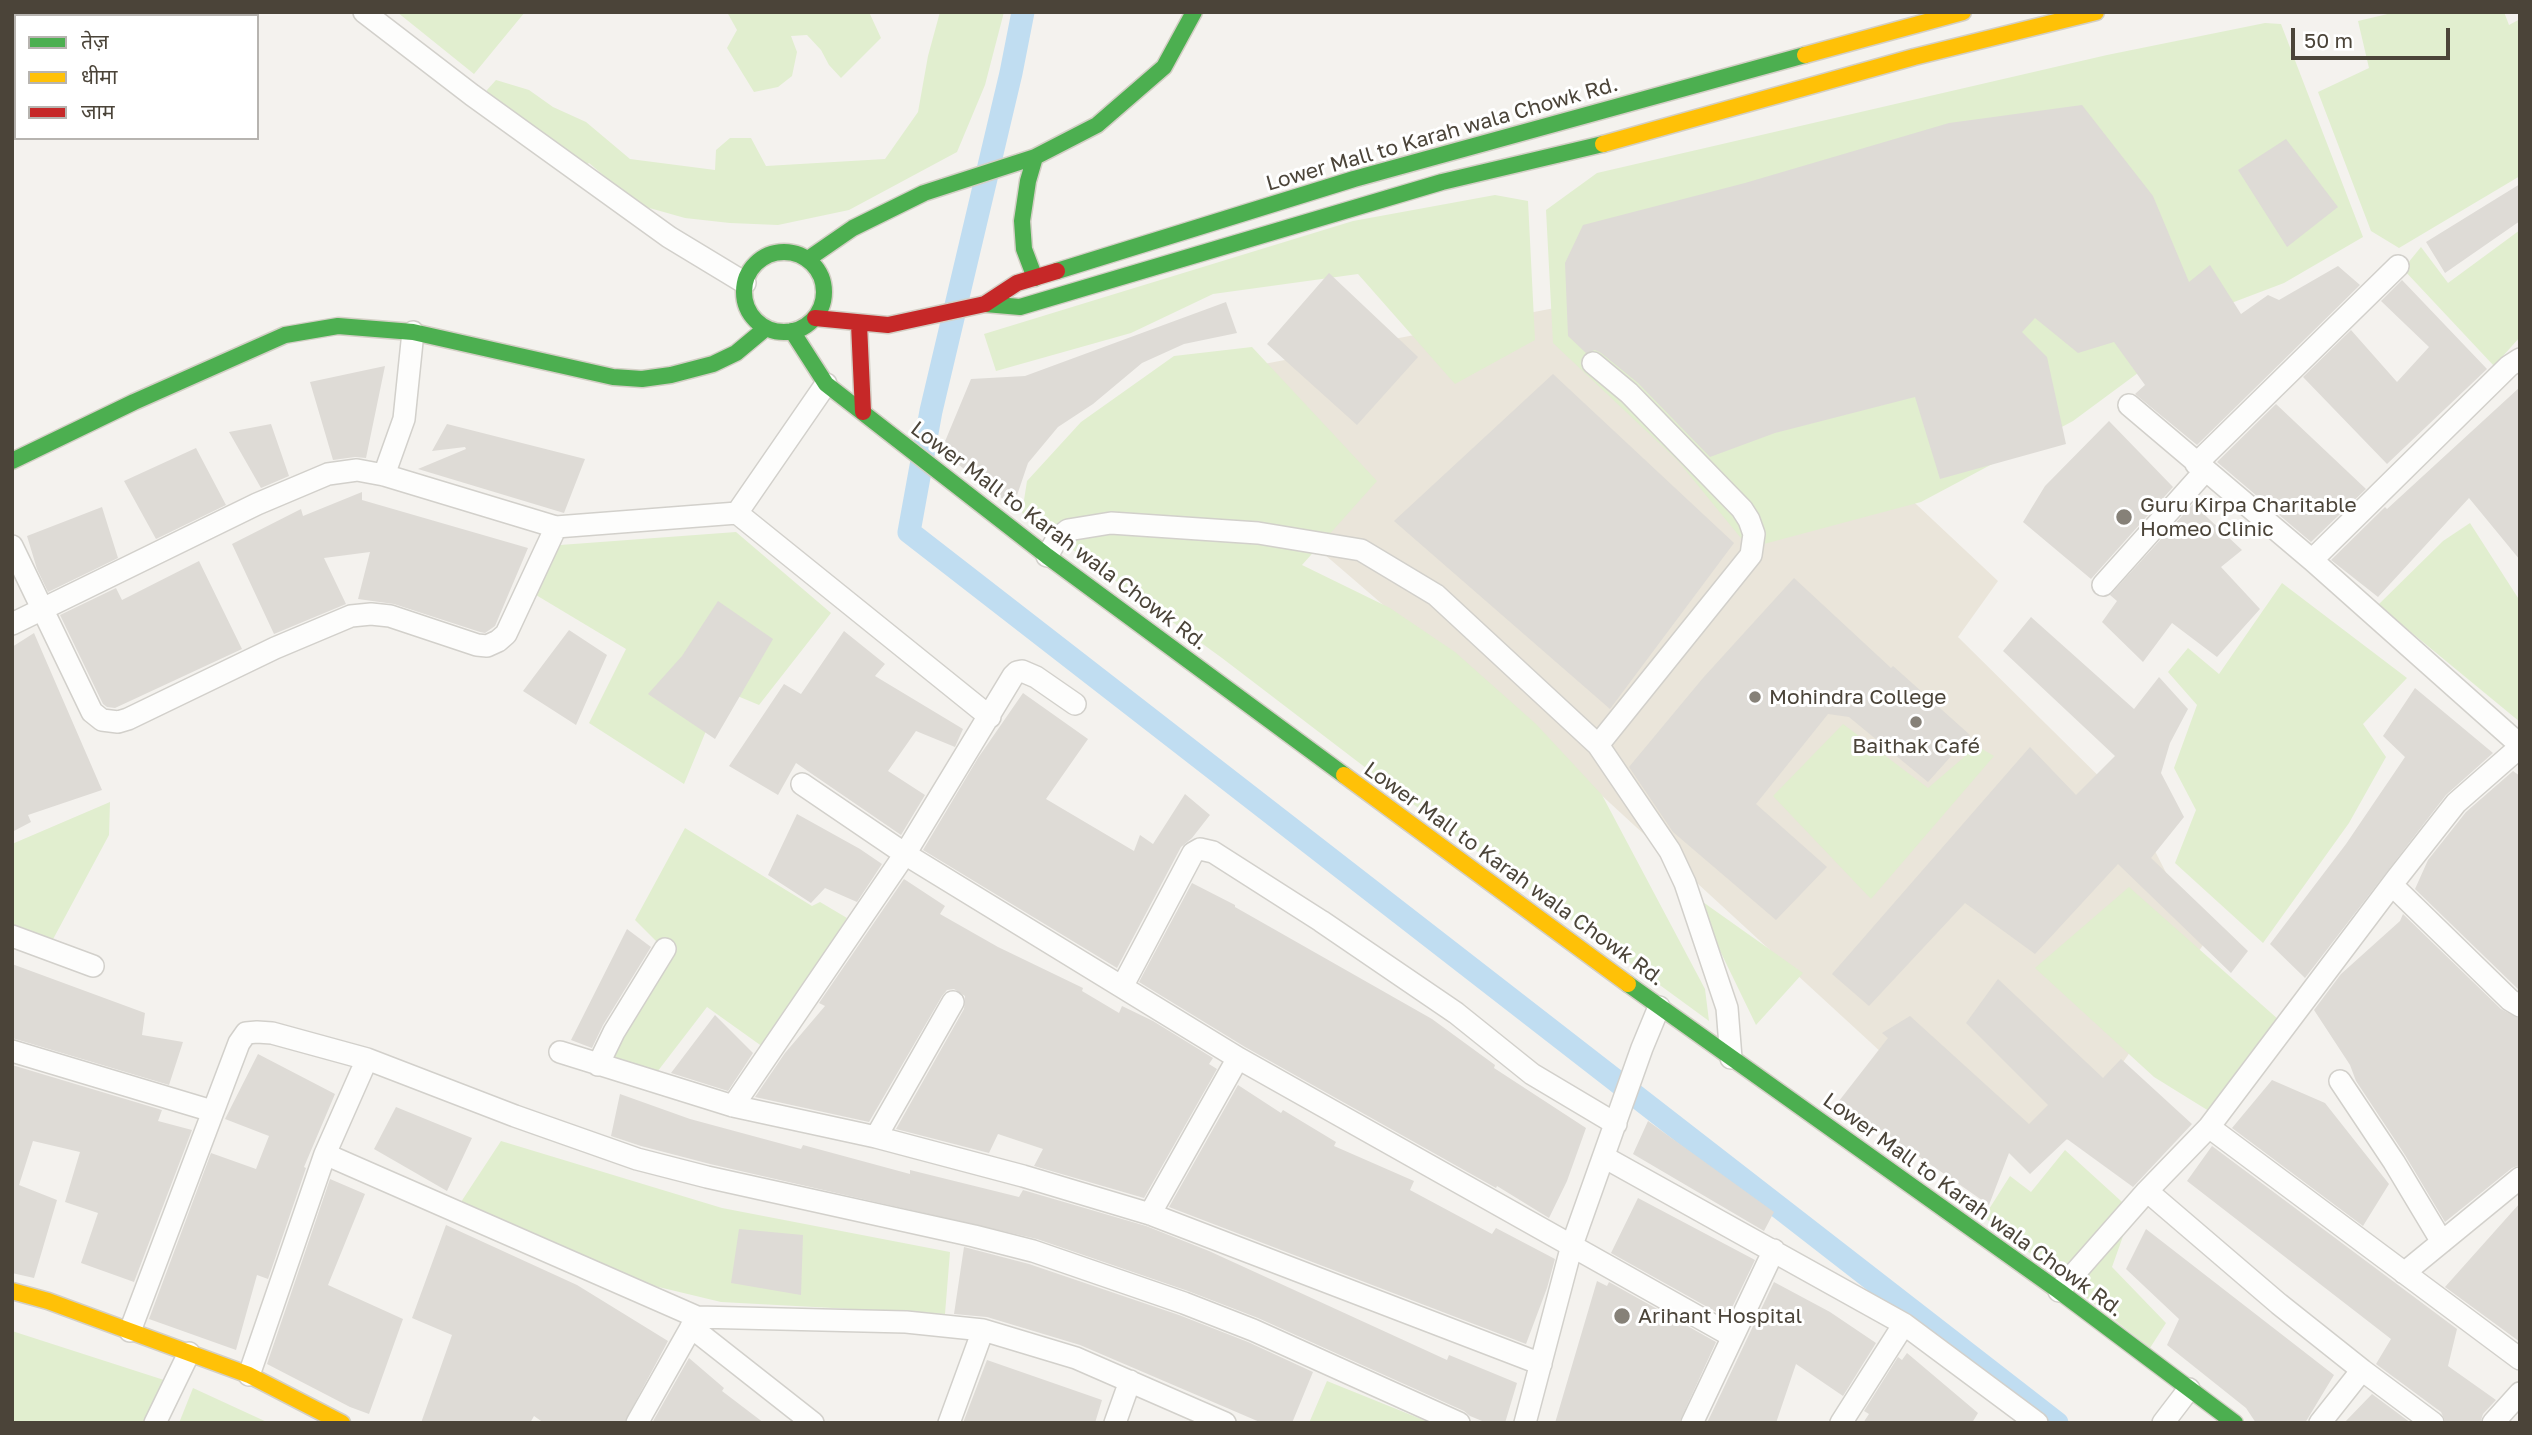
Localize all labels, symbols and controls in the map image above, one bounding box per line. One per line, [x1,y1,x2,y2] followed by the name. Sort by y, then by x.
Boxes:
[14,14,259,140] legend
[2294,14,2453,58] scale bar
[2304,27,2353,53] text: 50 m
[81,28,109,54] text: तेज़
[81,63,117,89] text: धीमा
[1263,72,1621,196] street label: Lower Mall to Karah wala Chowk Rd.
[81,98,115,124] text: जाम
[906,416,1212,656] street label: Lower Mall to Karah wala Chowk Rd.
[2140,492,2357,542] place label: Guru Kirpa Charitable Homeo Clinic
[2114,507,2134,527] marker: Guru Kirpa Charitable Homeo Clinic
[1769,684,1947,710] place label: Mohindra College
[1747,689,1763,705] marker: Mohindra College
[1908,714,1924,730] marker: Baithak Café
[1852,733,1980,759] place label: Baithak Café
[1359,757,1669,991] street label: Lower Mall to Karah wala Chowk Rd.
[1818,1088,2128,1322] street label: Lower Mall to Karah wala Chowk Rd.
[1638,1303,1802,1329] place label: Arihant Hospital
[1612,1306,1632,1326] marker: Arihant Hospital

